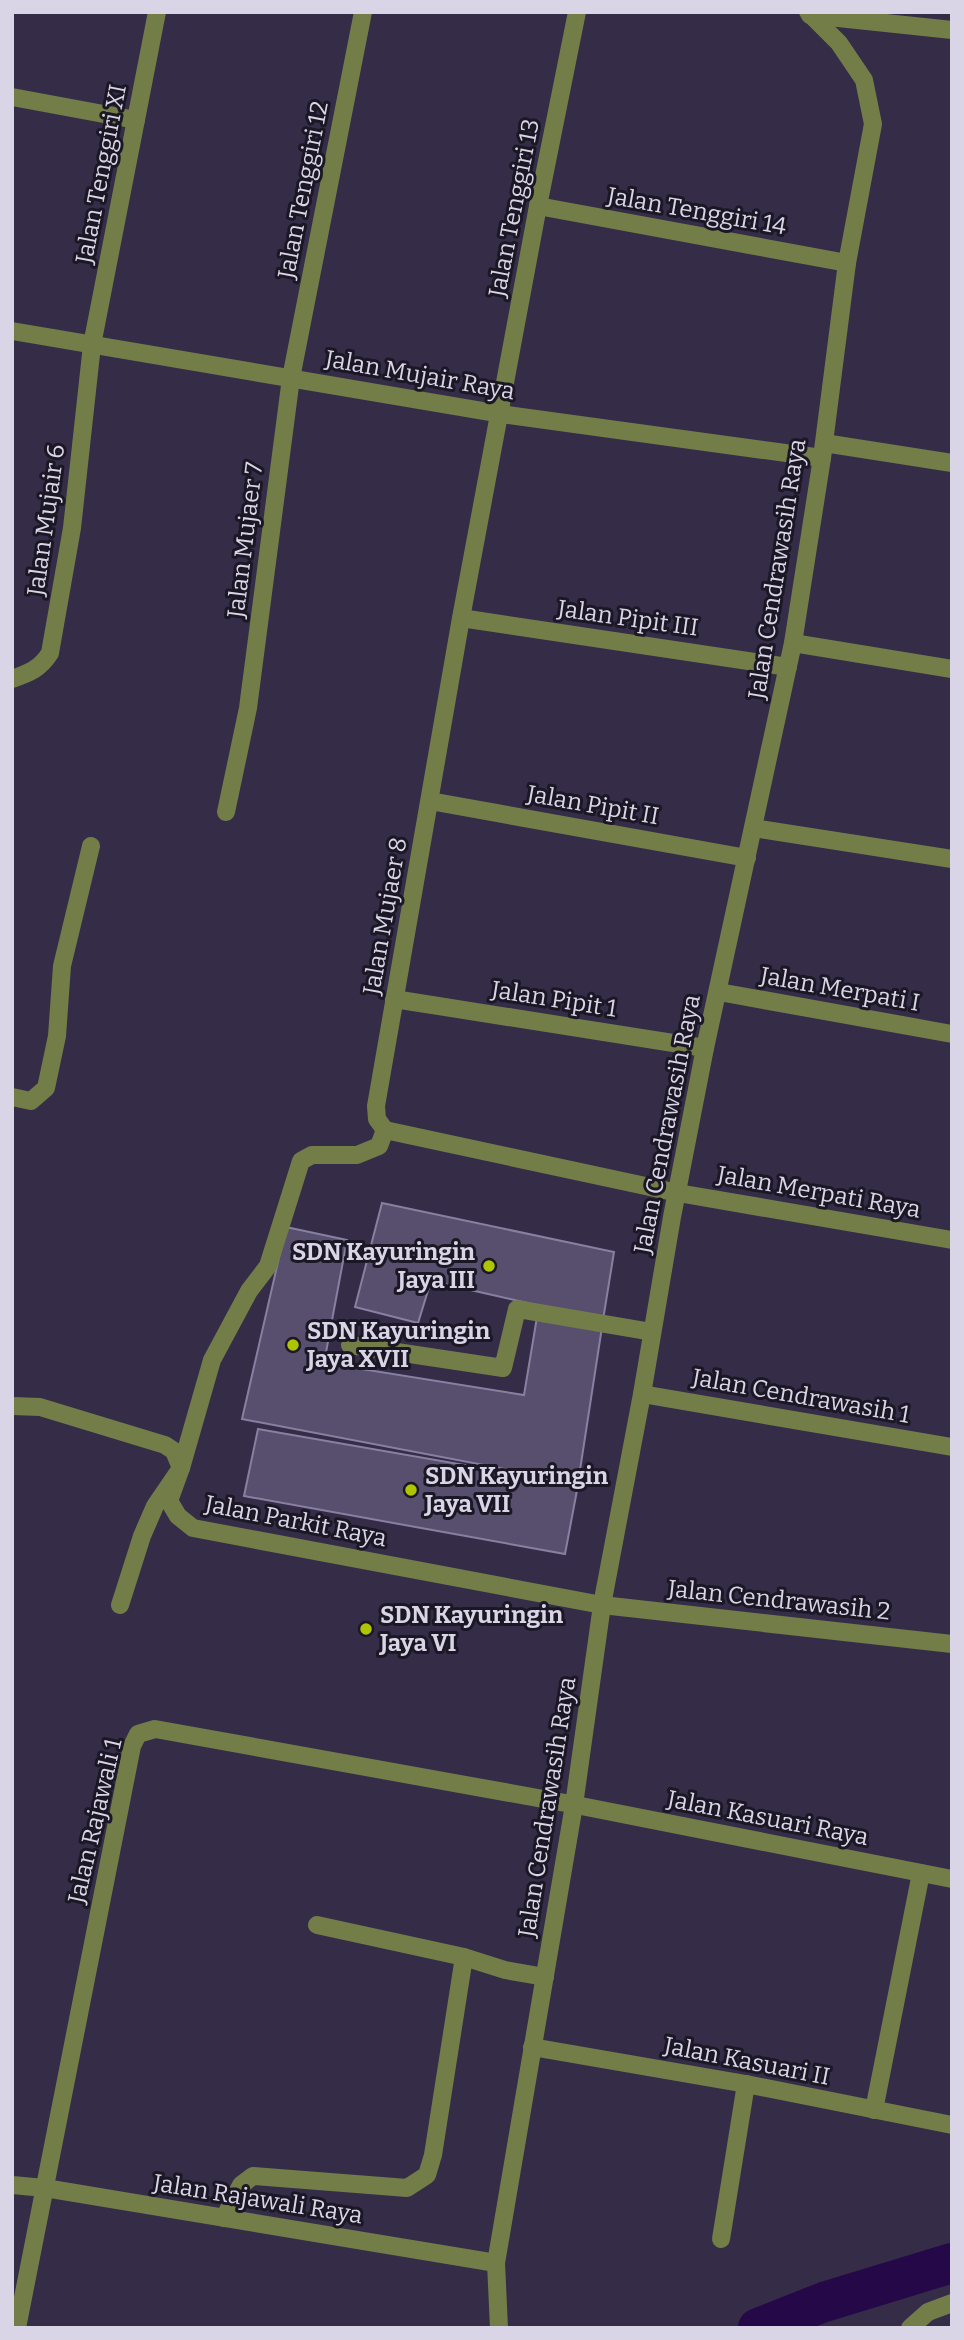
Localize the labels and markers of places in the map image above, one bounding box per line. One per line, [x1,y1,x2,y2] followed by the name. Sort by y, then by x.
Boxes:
[292,1238,476,1294] place label: SDN Kayuringin Jaya III
[481,1258,497,1274] marker: SDN Kayuringin Jaya III
[305,1317,491,1373] place label: SDN Kayuringin Jaya XVII
[285,1337,301,1353] marker: SDN Kayuringin Jaya XVII
[423,1462,609,1518] place label: SDN Kayuringin Jaya VII
[403,1482,419,1498] marker: SDN Kayuringin Jaya VII
[378,1601,564,1657] place label: SDN Kayuringin Jaya VI
[358,1621,374,1637] marker: SDN Kayuringin Jaya VI

